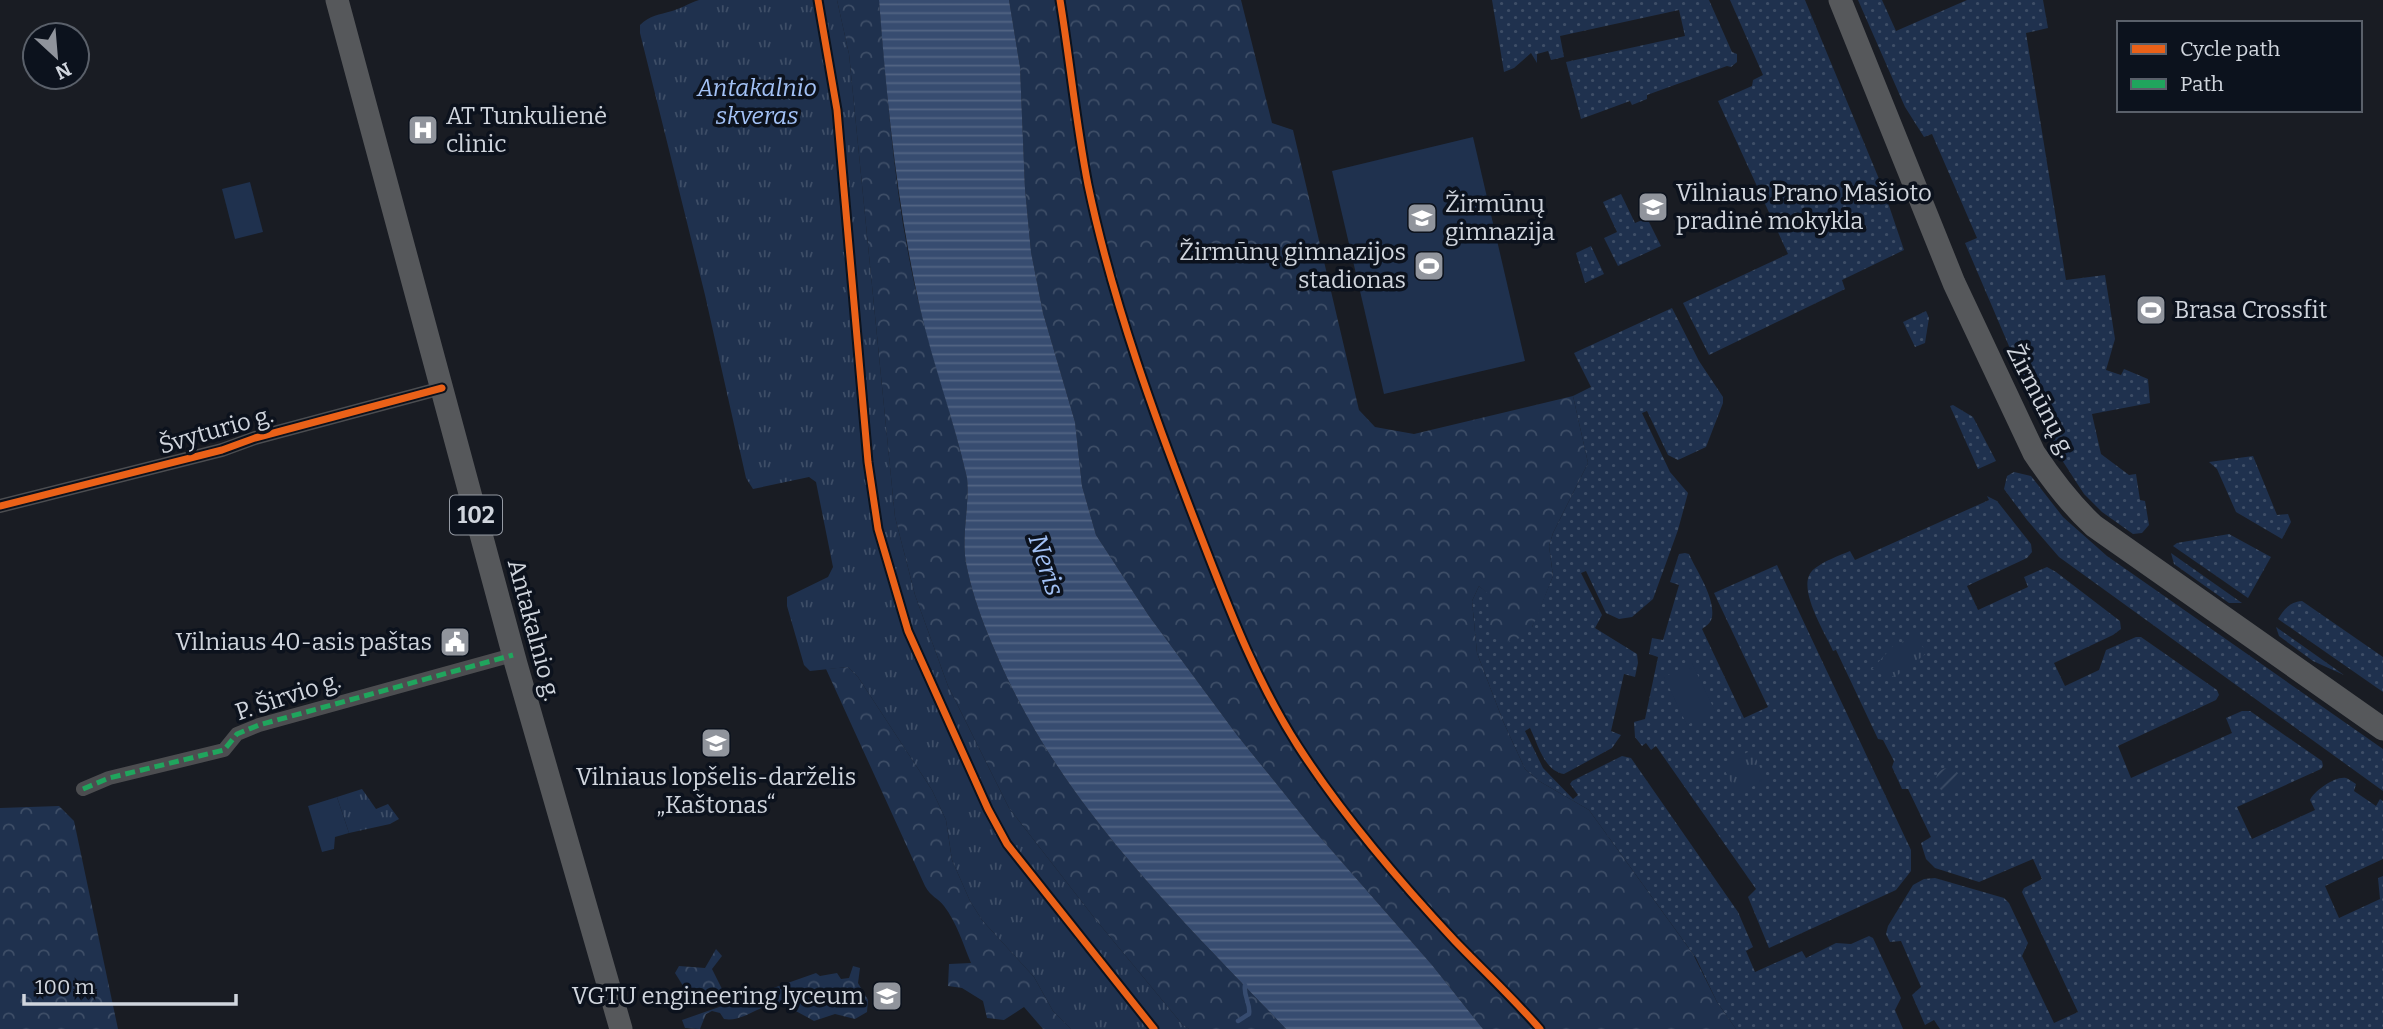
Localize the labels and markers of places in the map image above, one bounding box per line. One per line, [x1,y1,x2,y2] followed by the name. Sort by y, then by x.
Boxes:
[446,102,607,158] place label: AT Tunkulienė clinic
[406,113,440,147] hospital icon: AT Tunkulienė clinic
[1676,179,1932,235] place label: Vilniaus Prano Mašioto pradinė mokykla
[1445,189,1555,246] place label: Žirmūnų gimnazija
[1636,190,1670,224] school or university icon: Vilniaus Prano Mašioto pradinė mokykla
[1405,201,1439,235] school or university icon: Žirmūnų gimnazija
[1179,237,1406,294] place label: Žirmūnų gimnazijos stadionas
[1412,249,1446,283] sports icon: Žirmūnų gimnazijos stadionas
[2134,293,2168,327] sports icon: Brasa Crossfit
[2174,296,2328,324] place label: Brasa Crossfit
[438,625,472,659] public building icon: Vilniaus 40-asis paštas
[175,628,432,656] place label: Vilniaus 40-asis paštas
[699,726,733,760] school or university icon: Vilniaus lopšelis-darželis „Kaštonas“
[576,763,856,819] place label: Vilniaus lopšelis-darželis „Kaštonas“
[870,979,904,1013] school or university icon: VGTU engineering lyceum
[572,982,864,1010] place label: VGTU engineering lyceum

